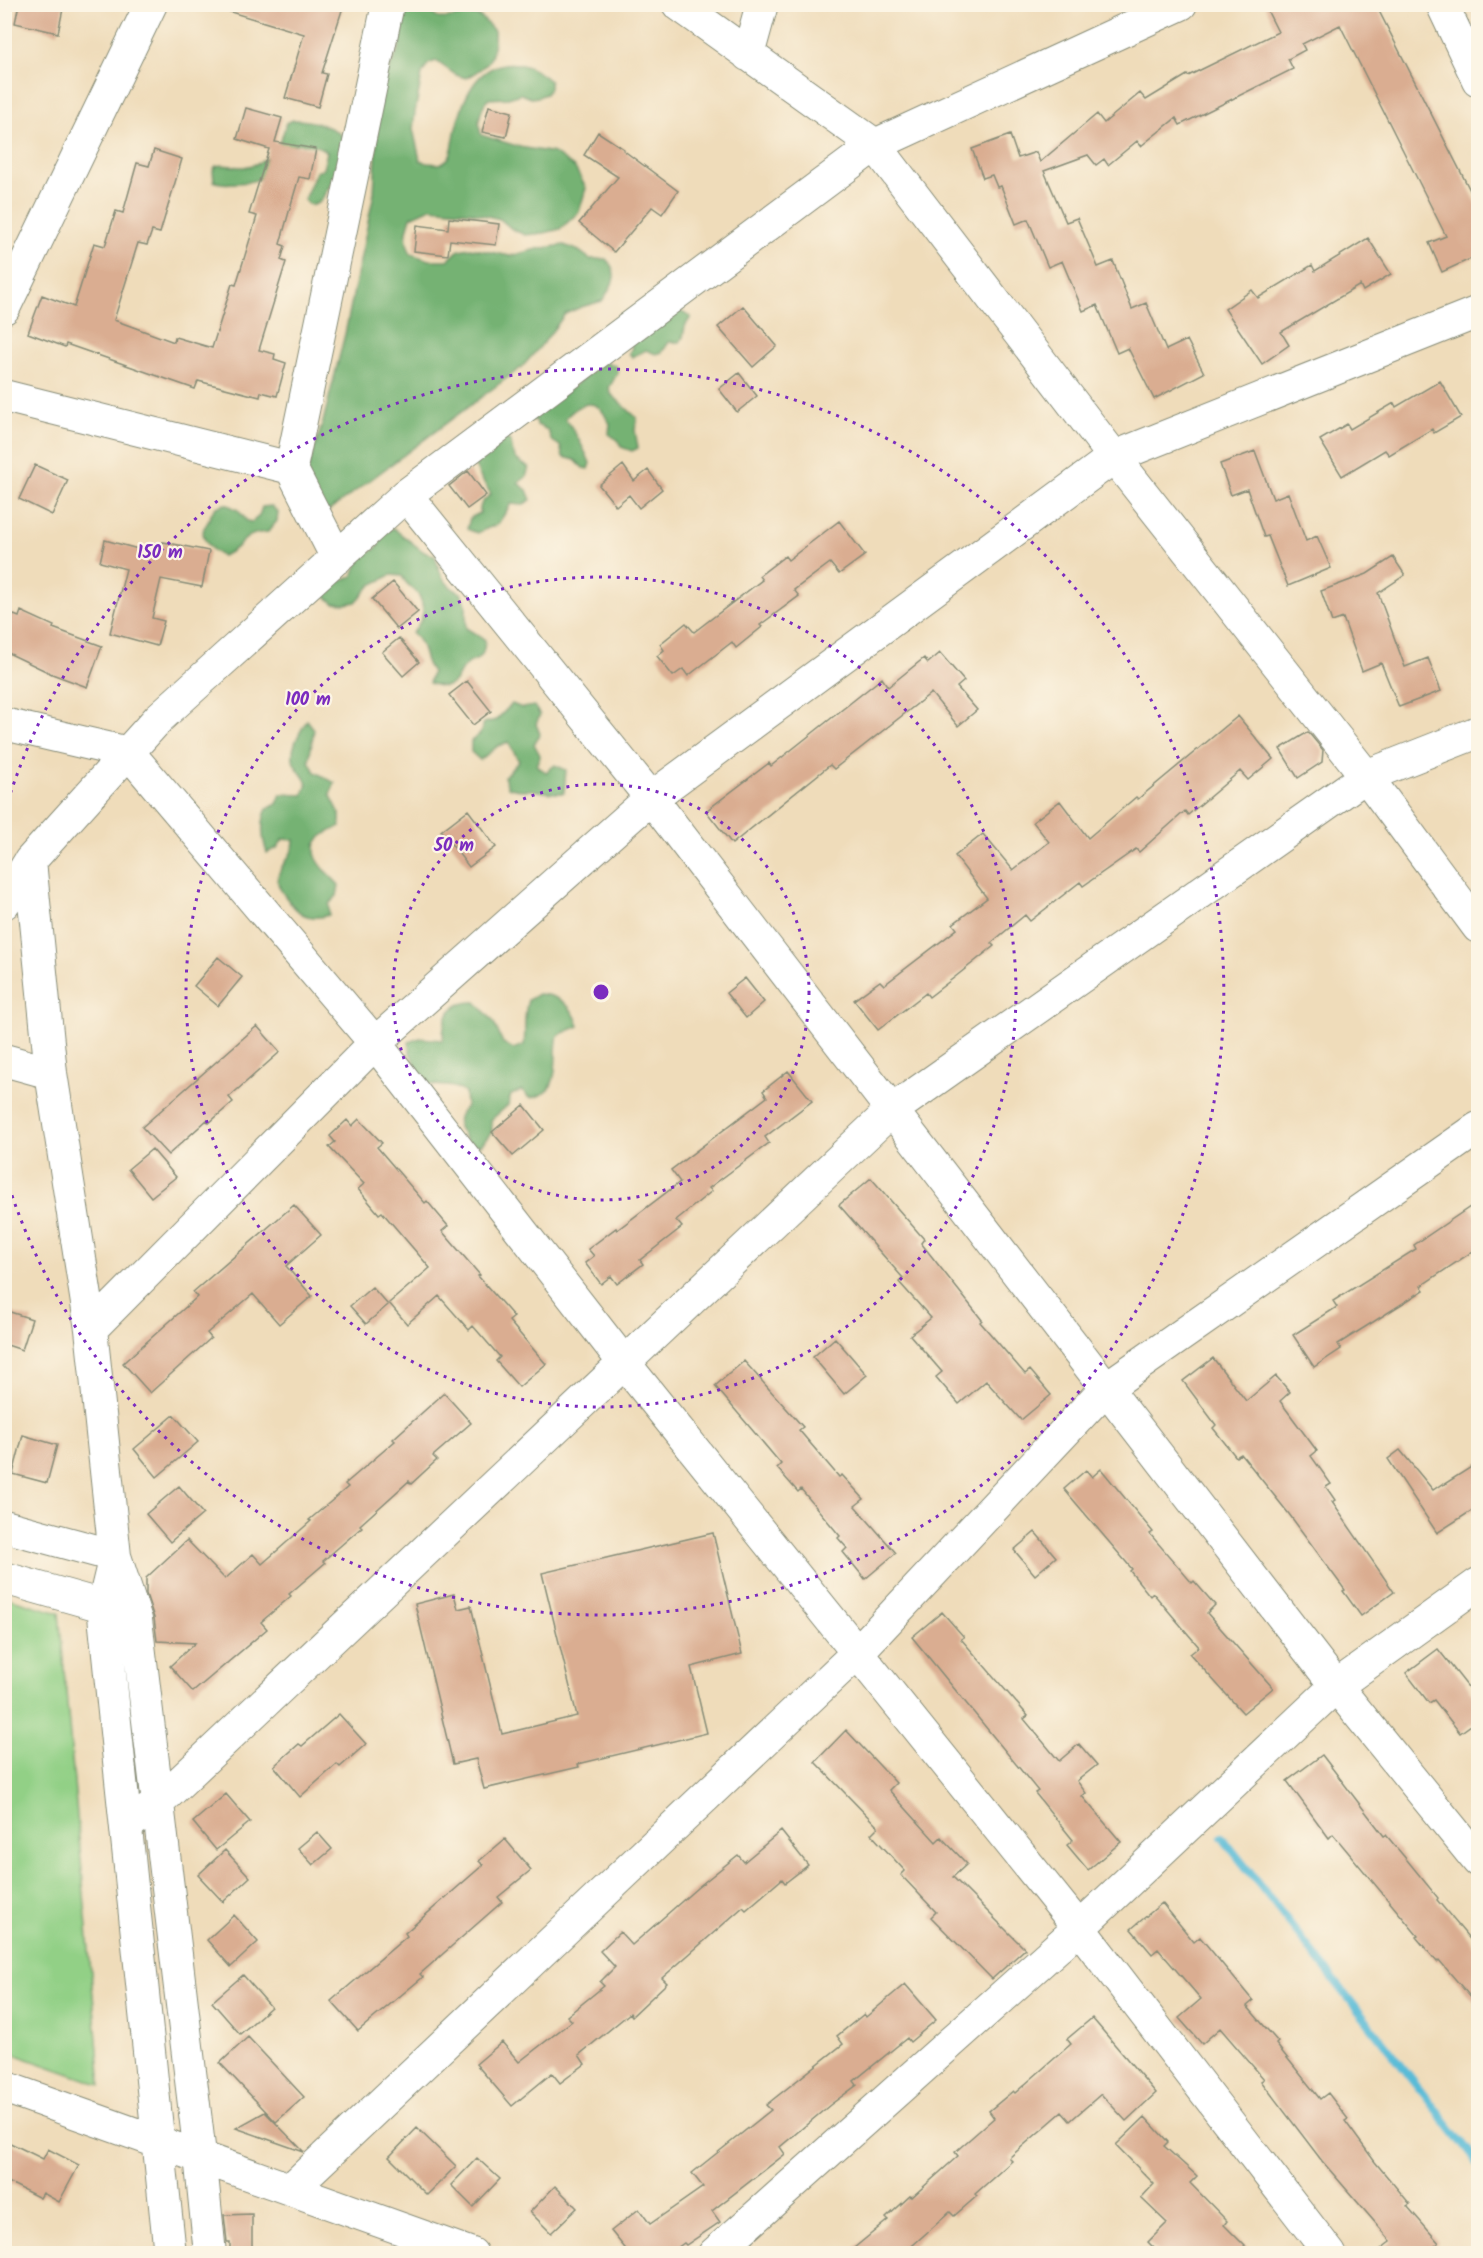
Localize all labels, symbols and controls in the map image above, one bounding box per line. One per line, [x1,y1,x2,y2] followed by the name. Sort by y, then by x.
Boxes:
[137,539,183,568] text: 150 m
[285,686,331,715] text: 100 m
[433,832,474,861] text: 50 m
[591,982,611,1002] centre of rings

